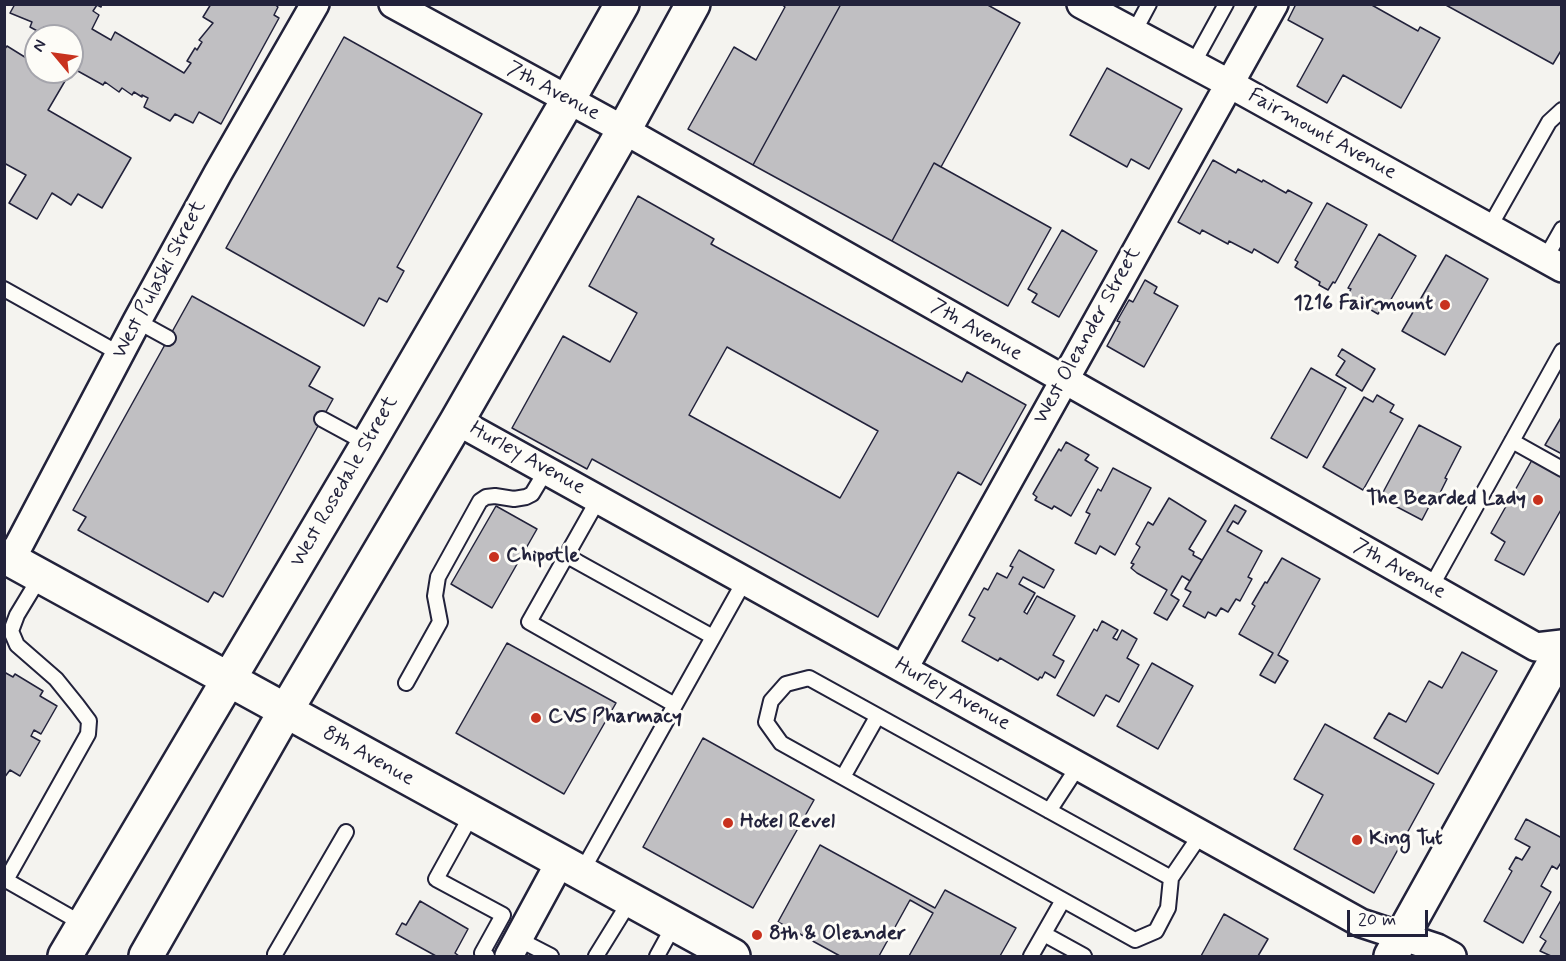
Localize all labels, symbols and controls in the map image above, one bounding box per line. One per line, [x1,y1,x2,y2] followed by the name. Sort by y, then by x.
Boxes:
[24,24,84,84] north arrow
[28,36,51,56] text: N
[502,57,604,127] street label: 7th Avenue
[1243,84,1401,186] street label: Fairmount Avenue
[108,197,212,363] street label: West Pulaski Street
[1029,243,1147,429] street label: West Oleander Street
[1294,292,1433,318] place label: 1216 Fairmount
[926,295,1026,367] street label: 7th Avenue
[1438,298,1452,312] marker: 1216 Fairmount
[286,392,404,572] street label: West Rosedale Street
[465,417,589,501] street label: Hurley Avenue
[1366,487,1526,513] place label: The Bearded Lady
[1531,493,1545,507] marker: The Bearded Lady
[1348,534,1450,606] street label: 7th Avenue
[506,544,579,570] place label: Chipotle
[487,550,501,564] marker: Chipotle
[890,653,1014,737] street label: Hurley Avenue
[548,705,682,731] place label: CVS Pharmacy
[529,711,543,725] marker: CVS Pharmacy
[318,721,418,793] street label: 8th Avenue
[740,810,835,836] place label: Hotel Revel
[721,816,735,830] marker: Hotel Revel
[1369,827,1443,853] place label: King Tut
[1350,833,1364,847] marker: King Tut
[1350,898,1431,936] scale bar
[1358,908,1396,932] text: 20 m
[769,922,906,948] place label: 8th & Oleander
[750,928,764,942] marker: 8th & Oleander

